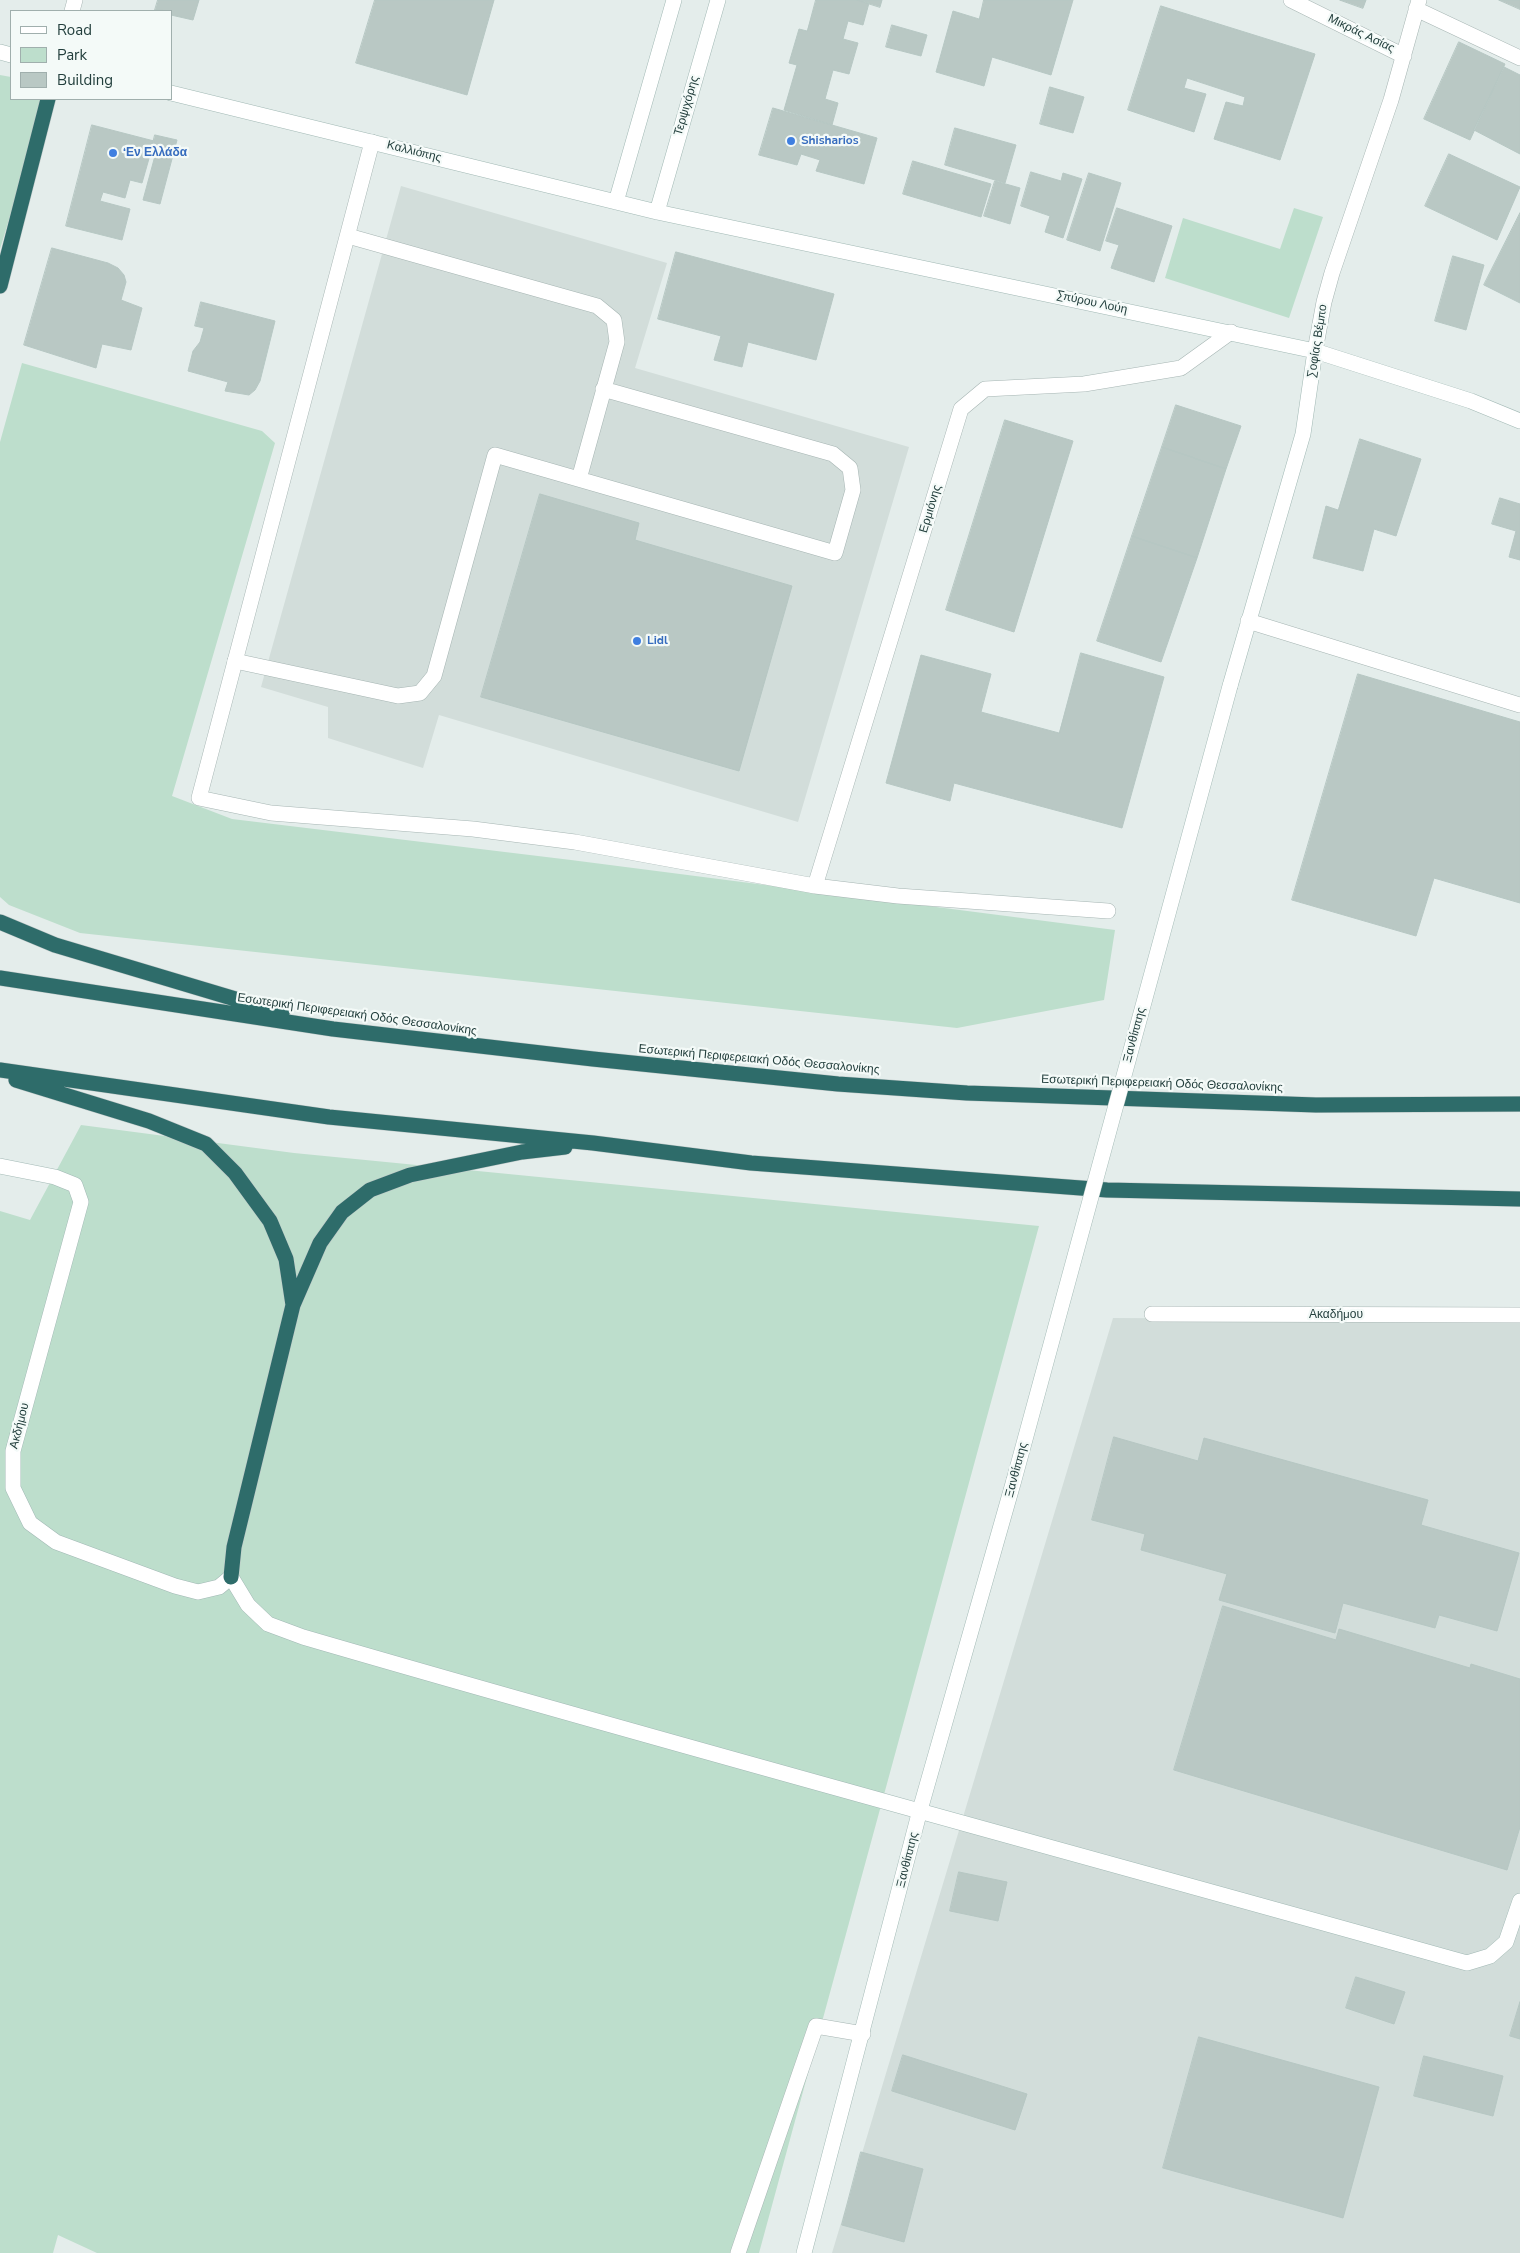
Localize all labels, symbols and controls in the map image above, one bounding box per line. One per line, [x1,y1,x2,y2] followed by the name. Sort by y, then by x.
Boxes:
[10,10,172,100] legend
[1325,12,1397,56] street label: Μικράς Ασίας
[57,20,92,40] text: Road
[57,45,87,65] text: Park
[57,70,113,90] text: Building
[672,75,702,137] street label: Τερψιχόρης
[801,134,859,148] place label: Shisharios
[785,135,797,147] marker: Shisharios
[385,138,443,166] street label: Καλλιόπης
[123,146,187,160] place label: ‘Εν Ελλάδα
[107,147,119,159] marker: ‘Εν Ελλάδα
[1055,288,1129,318] street label: Σπύρου Λούη
[1305,303,1331,379] street label: Σοφίας Βέμπο
[917,483,945,535] street label: Ερμιόνης
[647,634,668,648] place label: Lidl
[631,635,643,647] marker: Lidl
[236,991,478,1039] street label: Εσωτερική Περιφερειακή Οδός Θεσσαλονίκης
[1121,1006,1149,1064] street label: Ξανθίππης
[638,1042,880,1078] street label: Εσωτερική Περιφερειακή Οδός Θεσσαλονίκης
[1041,1073,1283,1095] street label: Εσωτερική Περιφερειακή Οδός Θεσσαλονίκης
[1309,1308,1363,1322] street label: Ακαδήμου
[7,1401,33,1451] street label: Ακδήμου
[1003,1441,1031,1499] street label: Ξανθίππης
[894,1831,922,1889] street label: Ξανθίππης

